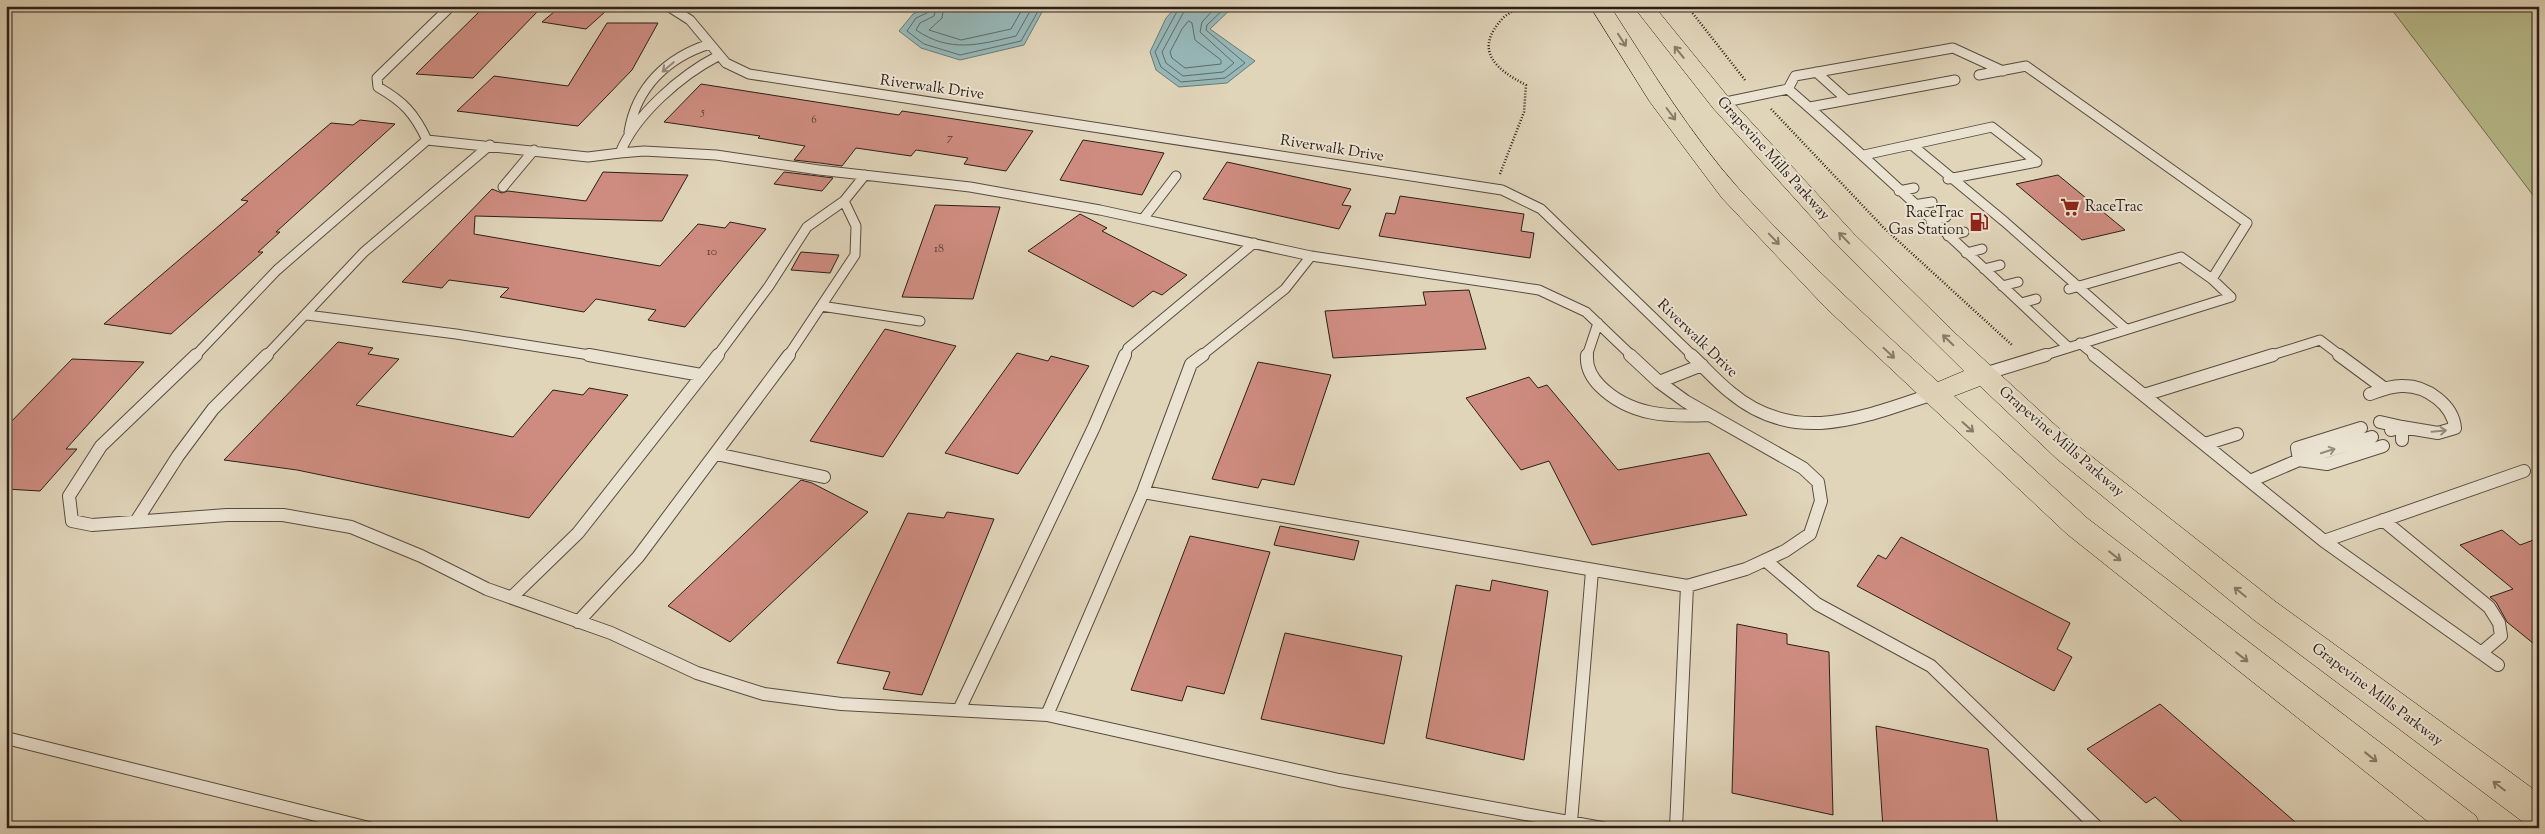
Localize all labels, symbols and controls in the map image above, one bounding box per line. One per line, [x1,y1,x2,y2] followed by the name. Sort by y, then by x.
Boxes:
[1617,32,1627,46] one-way arrow
[1674,46,1685,59] one-way arrow
[661,61,674,73] one-way arrow
[879,70,985,106] street label: Riverwalk Drive
[1712,92,1835,226] street label: Grapevine Mills Parkway
[700,104,705,120] house number: 5
[1665,107,1676,120] one-way arrow
[811,112,817,128] house number: 6
[947,129,953,147] house number: 7
[1279,130,1385,168] street label: Riverwalk Drive
[2059,196,2081,218] supermarket icon: RaceTrac
[2085,197,2143,218] place label: RaceTrac
[1889,203,1964,241] place label: RaceTrac Gas Station
[1968,211,1990,233] fuel station icon: RaceTrac Gas Station
[1838,231,1850,244] one-way arrow
[1768,232,1780,245] one-way arrow
[934,240,944,258] house number: 18
[707,243,717,261] house number: 10
[1652,295,1742,383] street label: Riverwalk Drive
[1942,334,1955,346] one-way arrow
[1883,347,1896,359] one-way arrow
[1994,382,2129,503] street label: Grapevine Mills Parkway
[1962,421,1975,433] one-way arrow
[2430,426,2446,436] one-way arrow
[2320,445,2336,455] one-way arrow
[2108,551,2121,562] one-way arrow
[2234,586,2247,597] one-way arrow
[2307,638,2448,752] street label: Grapevine Mills Parkway
[2236,651,2249,662] one-way arrow
[2364,751,2377,762] one-way arrow
[2493,780,2506,791] one-way arrow

